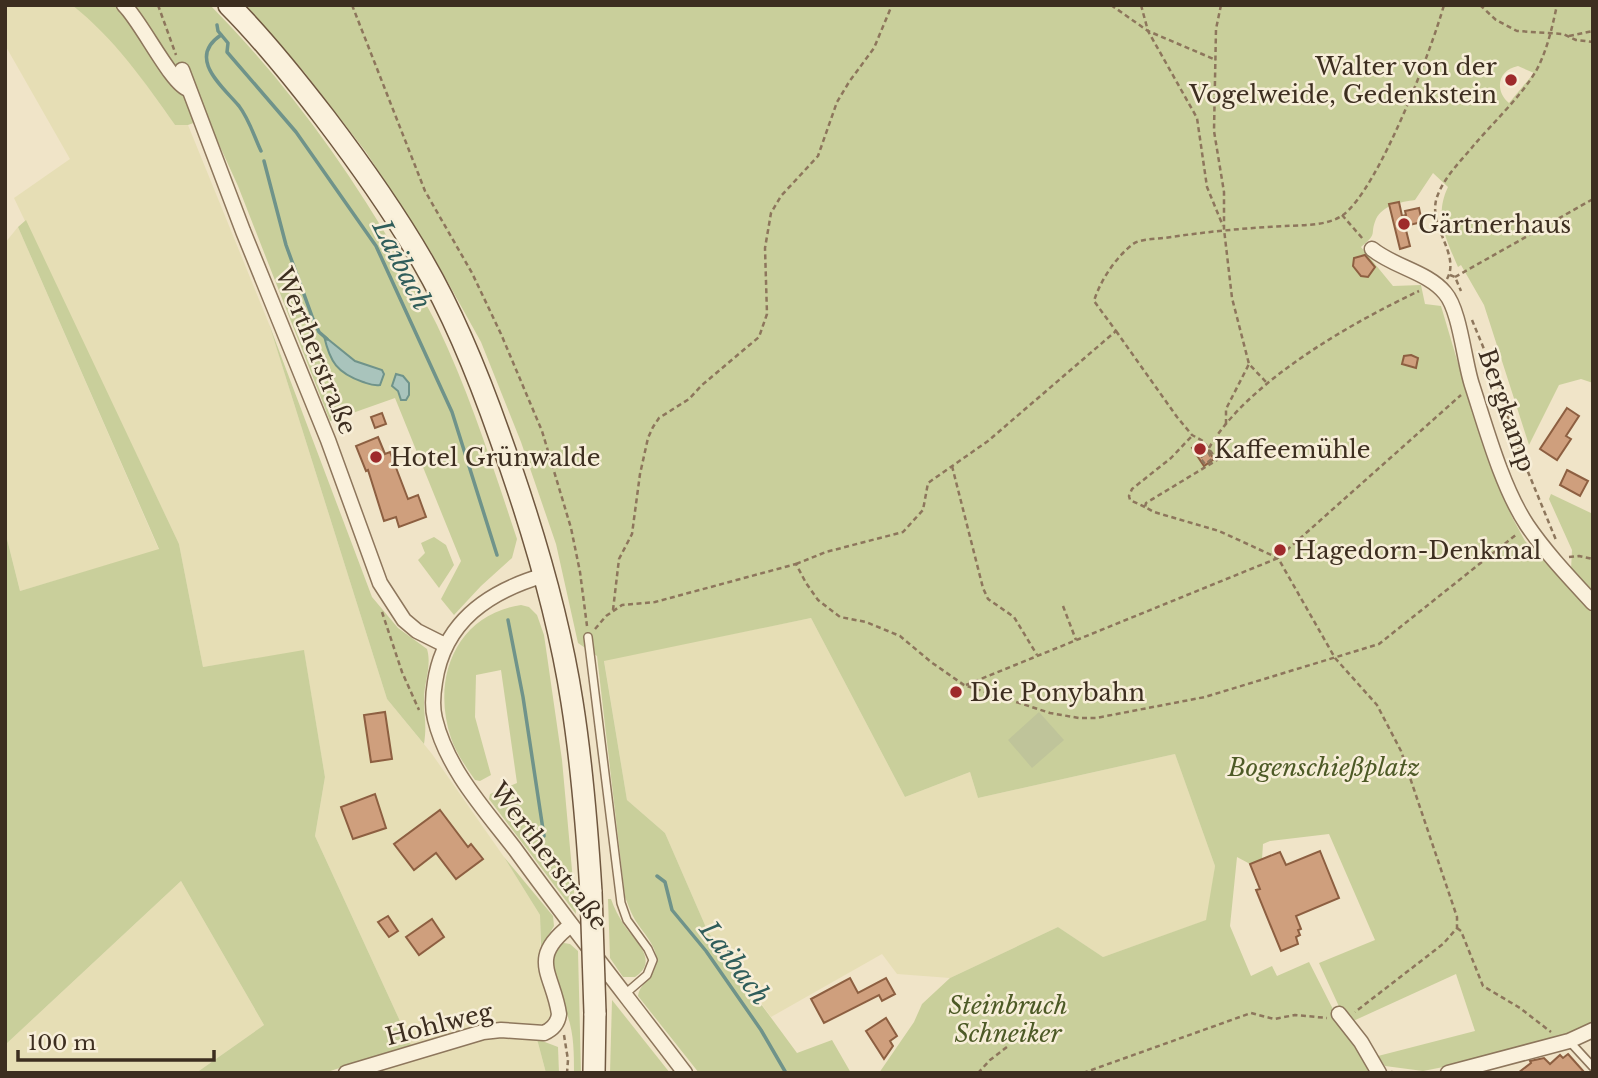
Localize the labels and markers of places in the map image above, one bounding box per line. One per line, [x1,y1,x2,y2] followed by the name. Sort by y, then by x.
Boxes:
[1188,52,1498,109] place label: Walter von der Vogelweide, Gedenkstein
[1503,72,1519,88] marker: Walter von der Vogelweide, Gedenkstein
[1418,210,1571,239] place label: Gärtnerhaus
[1396,216,1412,232] marker: Gärtnerhaus
[1214,435,1371,464] place label: Kaffeemühle
[1192,441,1208,457] marker: Kaffeemühle
[390,443,600,472] place label: Hotel Grünwalde
[368,449,384,465] marker: Hotel Grünwalde
[1294,536,1542,565] place label: Hagedorn-Denkmal
[1272,542,1288,558] marker: Hagedorn-Denkmal
[970,678,1145,707] place label: Die Ponybahn
[948,684,964,700] marker: Die Ponybahn

